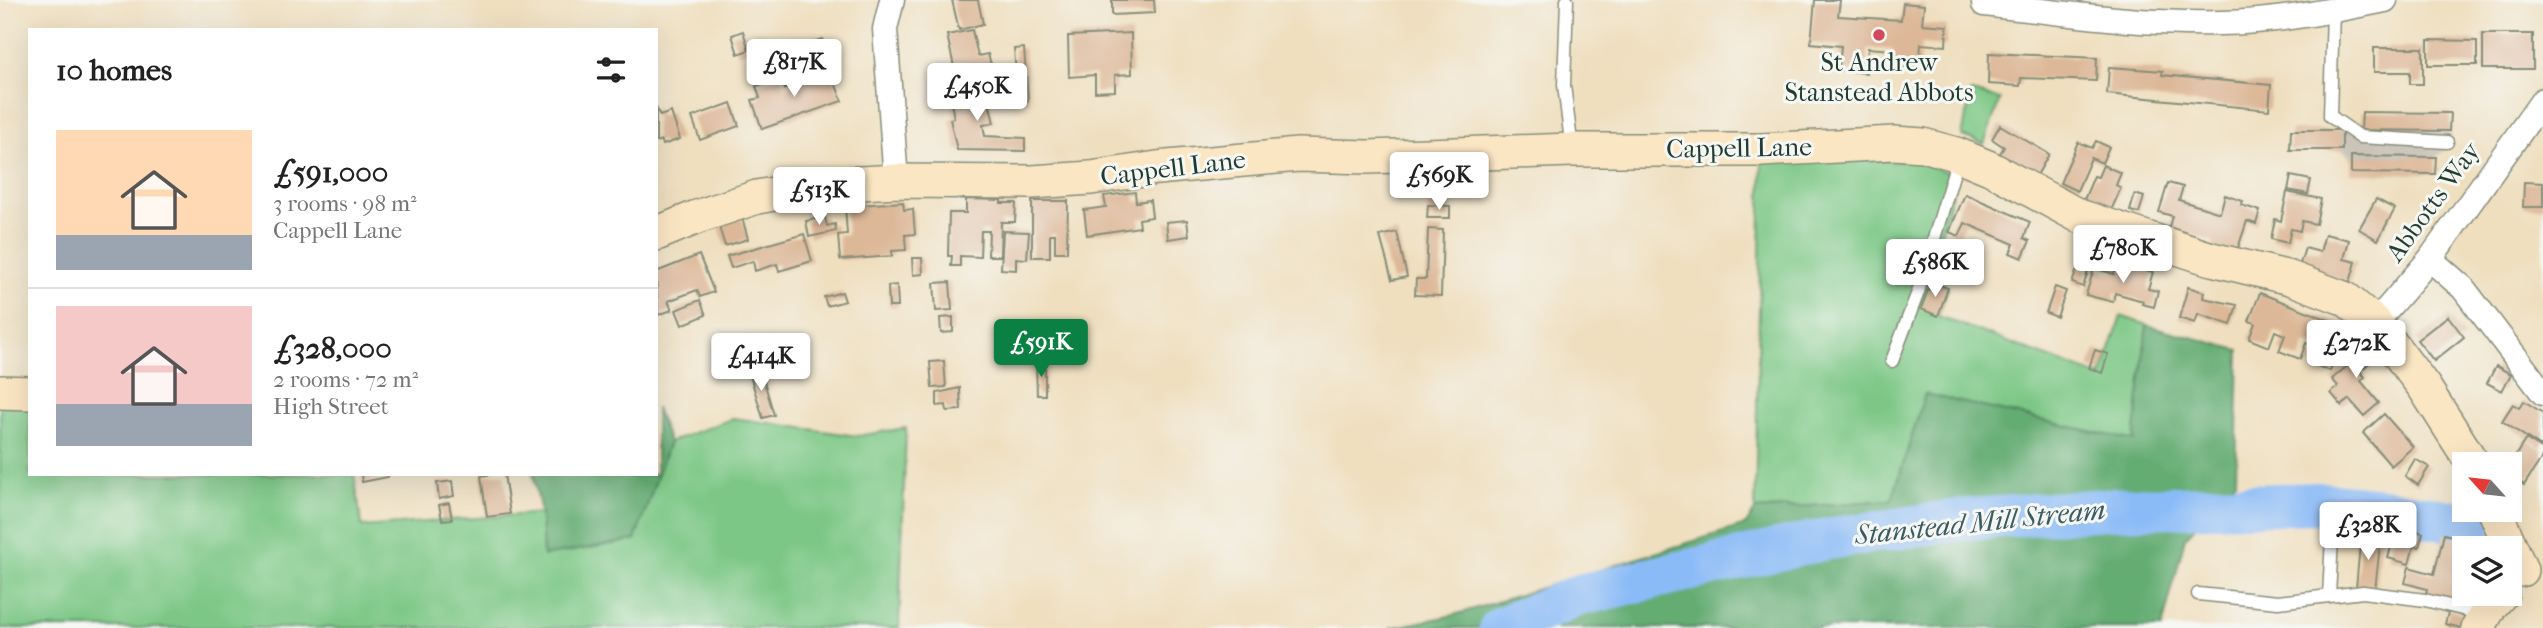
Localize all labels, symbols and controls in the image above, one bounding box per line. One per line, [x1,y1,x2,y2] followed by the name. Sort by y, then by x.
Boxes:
[1871,27,1887,43] marker: St Andrew Stanstead Abbots
[745,40,843,99] pin: £817K
[1784,47,1974,108] place label: St Andrew Stanstead Abbots
[763,48,825,75] text: £817K
[592,51,630,89] icon: filters
[56,53,172,88] text: 10 homes
[928,64,1026,123] pin: £450K
[943,72,1011,99] text: £450K
[1666,131,1812,165] street label: Cappell Lane
[2379,135,2487,269] street label: Abbotts Way
[1099,144,1248,192] street label: Cappell Lane
[1390,152,1488,212] pin: £569K
[273,155,388,190] text: £591,000
[112,158,196,242] icon: home
[1406,161,1472,188] text: £569K
[770,168,868,227] pin: £513K
[789,176,849,203] text: £513K
[273,190,417,217] text: 3 rooms · 98 m²
[273,217,402,244] text: Cappell Lane
[2074,226,2172,285] pin: £780K
[2089,234,2157,261] text: £780K
[1886,240,1984,299] pin: £586K
[1902,248,1968,275] text: £586K
[992,320,1090,379] pin: £591K
[2307,320,2405,380] pin: £272K
[1010,328,1072,355] text: £591K
[2323,329,2389,356] text: £272K
[273,331,392,366] text: £328,000
[112,334,196,418] icon: home
[712,334,810,393] pin: £414K
[727,342,795,369] text: £414K
[273,366,418,393] text: 2 rooms · 72 m²
[273,393,389,420] text: High Street
[2452,452,2522,522] north arrow
[2452,452,2522,606] map controls
[1852,492,2107,552] water label: Stanstead Mill Stream
[2319,503,2417,562] pin: £328K
[2336,511,2400,538] text: £328K
[2452,536,2522,606] button: layers

